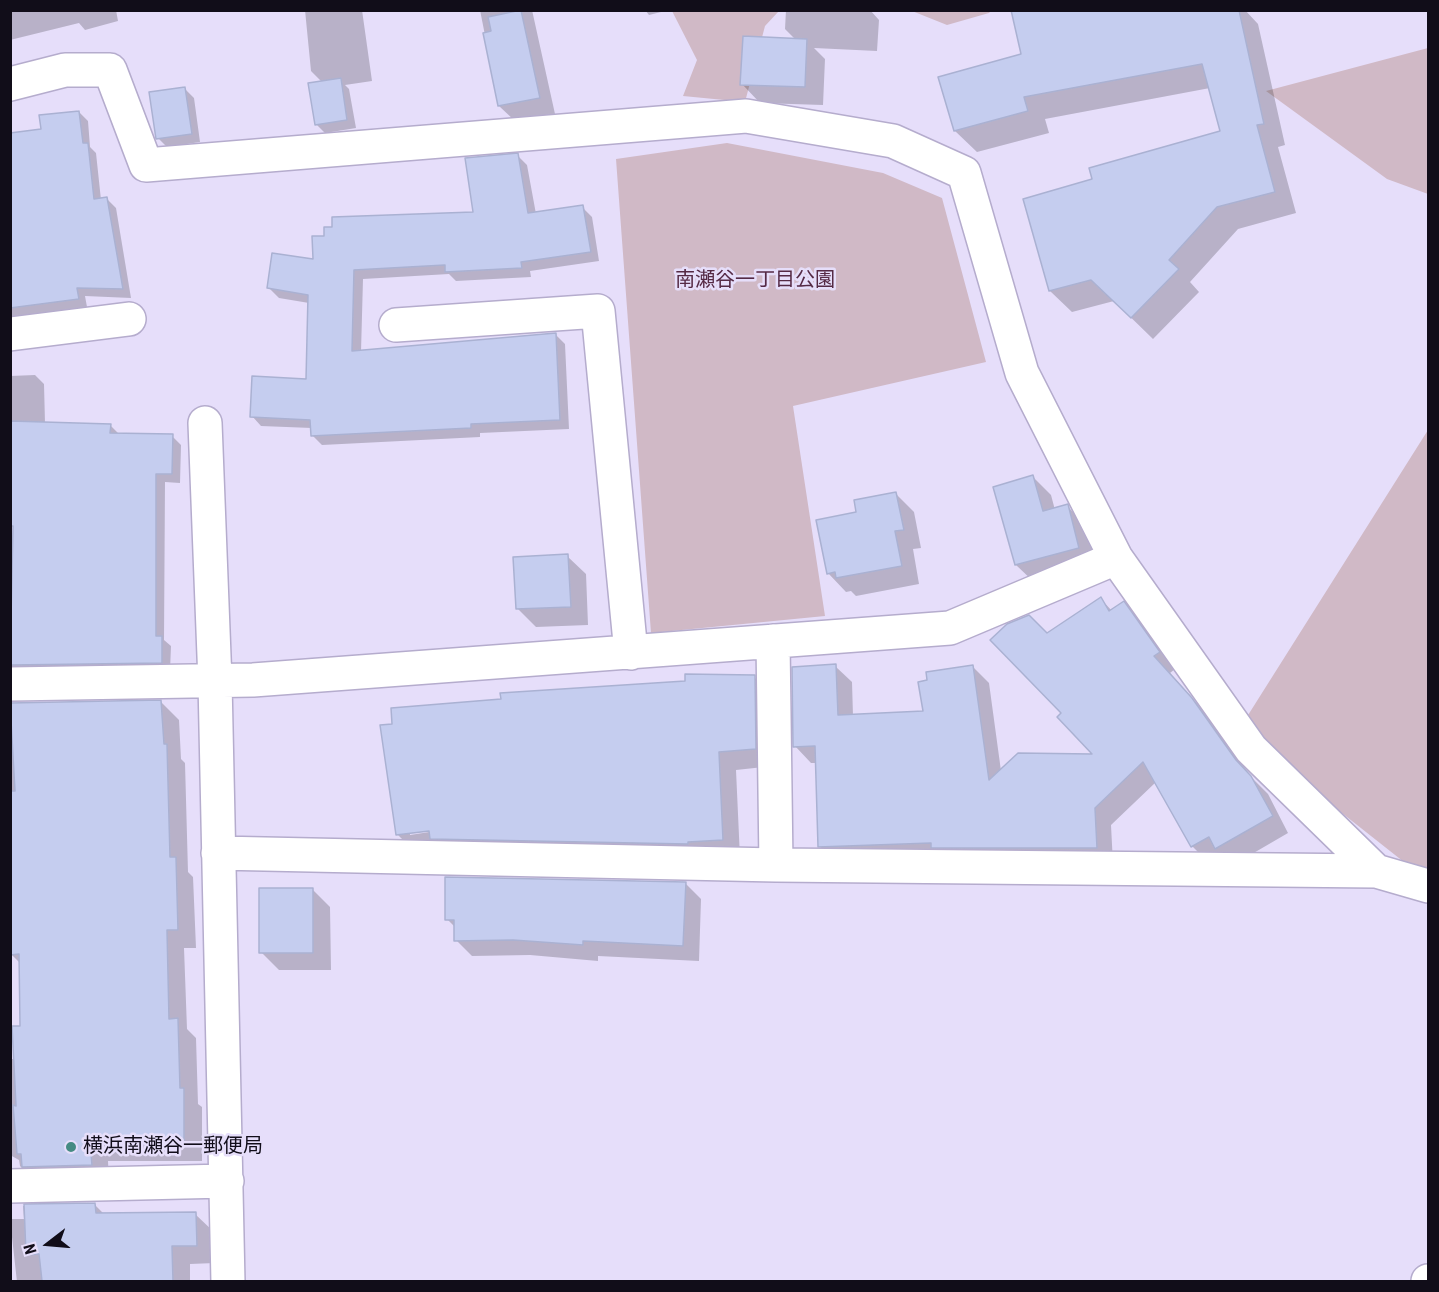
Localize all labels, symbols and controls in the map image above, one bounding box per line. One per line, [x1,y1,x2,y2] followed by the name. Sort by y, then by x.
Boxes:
[675,269,835,293] park label: 南瀬谷一丁目公園
[83,1135,263,1159] place label: 横浜南瀬谷一郵便局
[64,1140,78,1154] marker: 横浜南瀬谷一郵便局
[18,1214,78,1274] north arrow
[20,1242,41,1256] text: N

